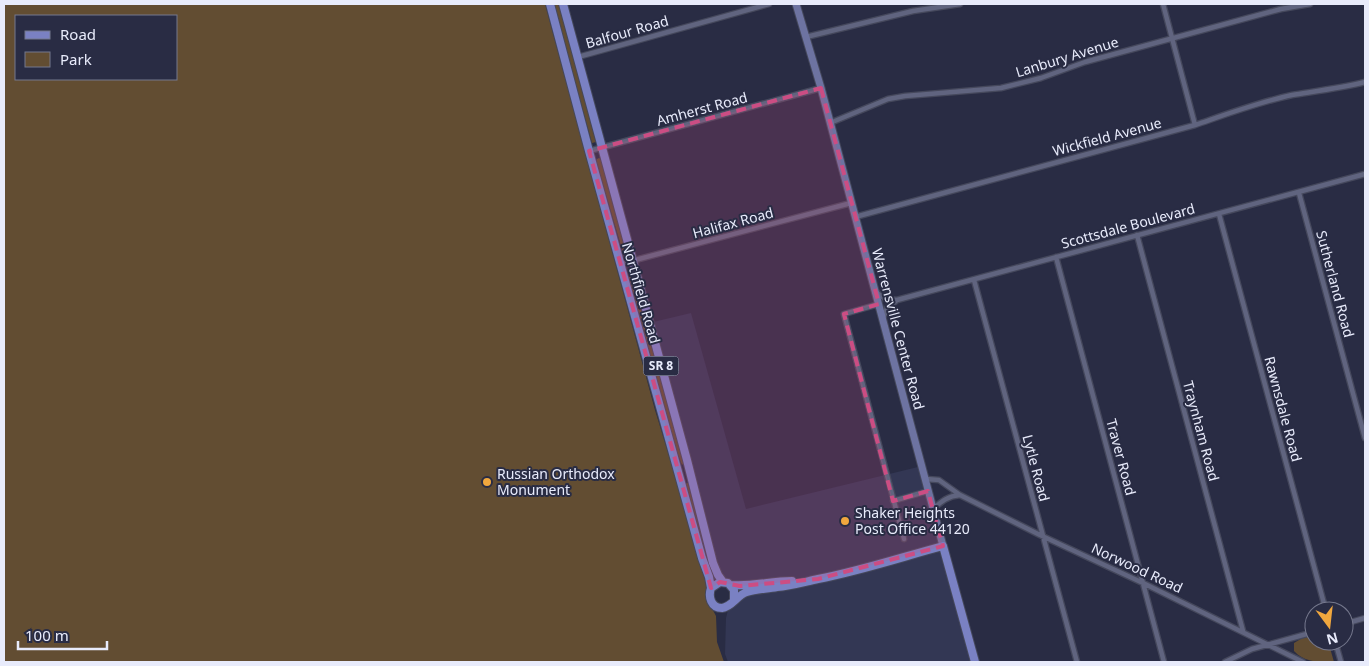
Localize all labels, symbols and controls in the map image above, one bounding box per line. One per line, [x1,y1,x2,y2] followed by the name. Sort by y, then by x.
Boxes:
[583,11,671,52] street label: Balfour Road
[15,15,178,80] legend
[60,24,96,44] text: Road
[1013,32,1121,81] street label: Lanbury Avenue
[60,49,92,69] text: Park
[654,87,749,130] street label: Amherst Road
[1050,113,1164,160] street label: Wickfield Avenue
[1059,199,1197,253] street label: Scottsdale Boulevard
[690,203,775,242] street label: Halifax Road
[1312,228,1359,339] street label: Sutherland Road
[618,240,665,346] street label: Northfield Road
[868,246,929,412] street label: Warrensville Center Road
[1260,354,1307,464] street label: Rawnsdale Road
[644,356,678,376] road number: SR 8
[1179,379,1224,483] street label: Traynham Road
[1102,416,1141,497] street label: Traver Road
[1018,432,1055,503] street label: Lytle Road
[497,464,615,499] place label: Russian Orthodox Monument
[481,476,493,488] marker: Russian Orthodox Monument
[855,503,970,538] place label: Shaker Heights Post Office 44120
[839,515,851,527] marker: Shaker Heights Post Office 44120
[1088,538,1186,597] street label: Norwood Road
[1304,601,1354,651] north arrow
[18,618,106,650] scale bar
[25,625,69,645] text: 100 m
[1325,628,1340,650] text: N

